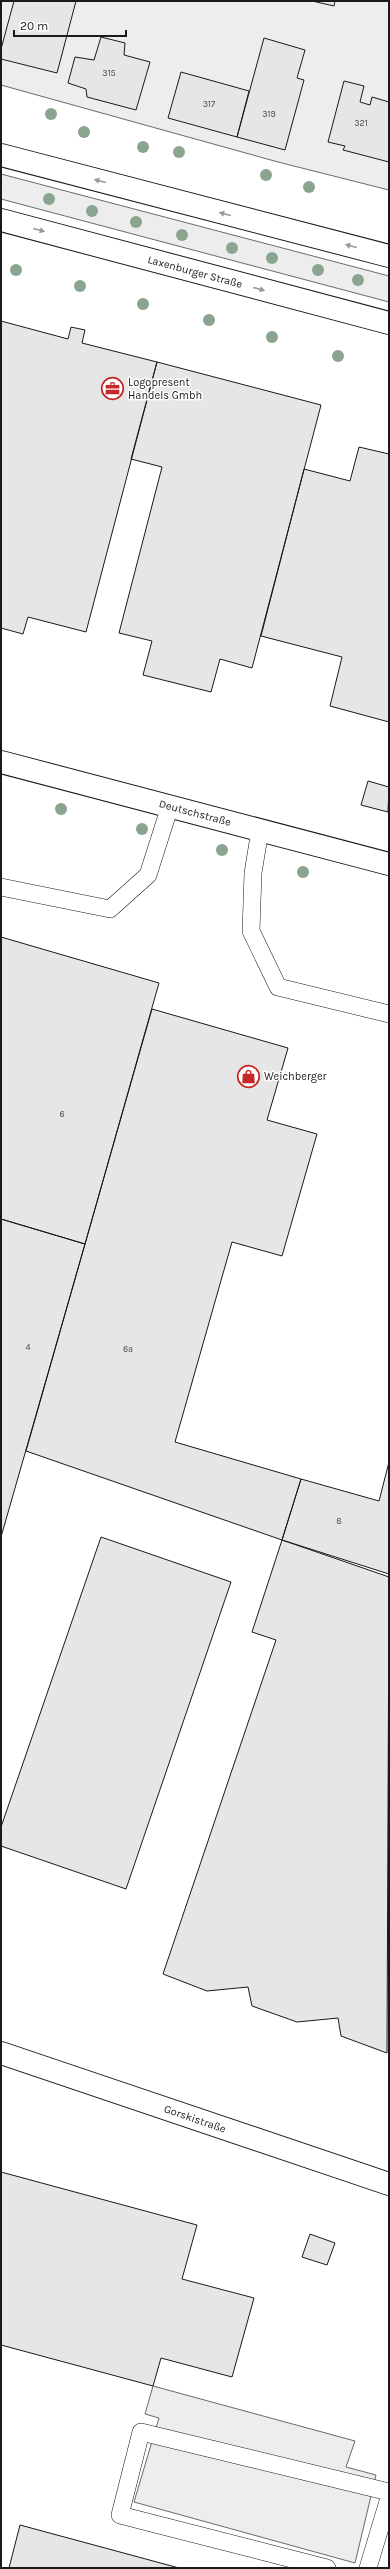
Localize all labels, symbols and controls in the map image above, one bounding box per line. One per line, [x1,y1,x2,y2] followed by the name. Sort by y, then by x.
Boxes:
[14,12,126,38] scale bar
[20,19,48,33] text: 20 m
[102,68,116,78] house number: 315
[203,99,216,109] house number: 317
[262,109,276,119] house number: 319
[354,118,368,128] house number: 321
[94,177,106,183] one-way arrow
[219,210,232,216] one-way arrow
[32,228,45,234] one-way arrow
[345,243,357,249] one-way arrow
[146,253,244,291] street label: Laxenburger Straße
[253,286,265,292] one-way arrow
[99,375,125,401] office icon: Logopresent Handels Gmbh
[128,376,202,402] place label: Logopresent Handels Gmbh
[158,797,233,829] street label: Deutschstraße
[235,1063,261,1089] shop icon: Weichberger
[264,1070,327,1083] place label: Weichberger
[59,1109,65,1119] house number: 6
[25,1342,31,1352] house number: 4
[123,1344,133,1354] house number: 6a
[336,1516,342,1526] house number: 8
[162,2102,228,2136] street label: Gorskistraße

